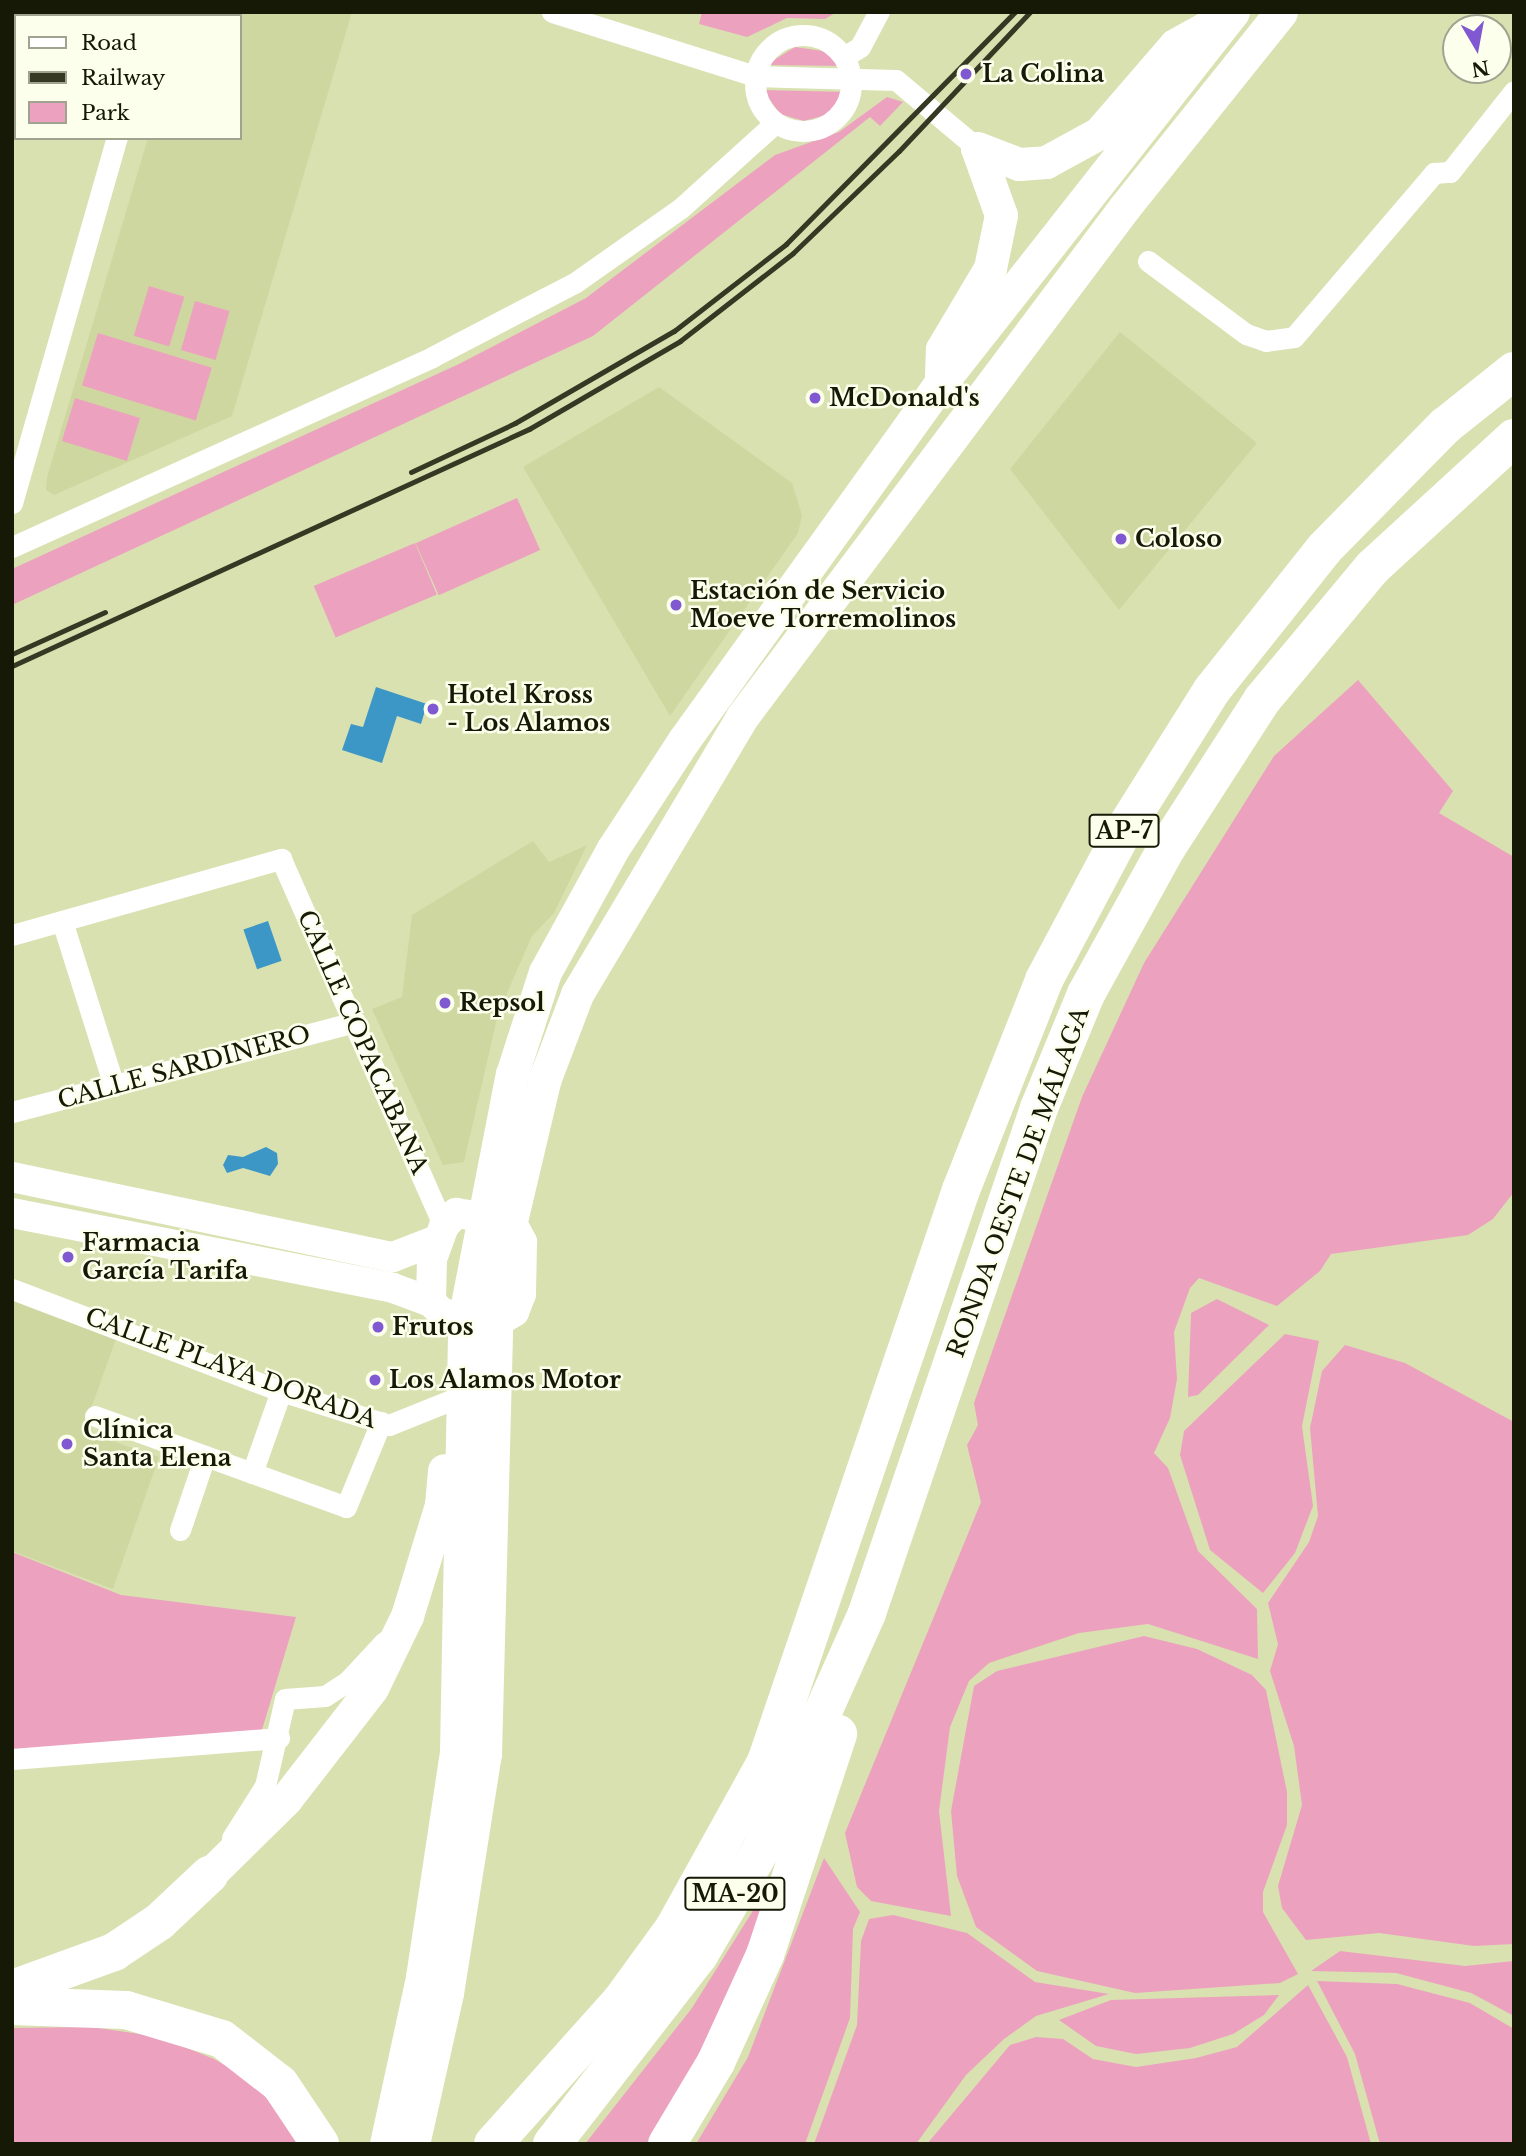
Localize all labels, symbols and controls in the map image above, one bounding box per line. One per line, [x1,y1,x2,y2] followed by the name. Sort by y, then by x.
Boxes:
[14,14,242,140] legend
[1442,14,1512,84] north arrow
[81,30,137,56] text: Road
[1470,55,1491,81] text: N
[982,60,1104,88] place label: La Colina
[956,64,976,84] marker: La Colina
[81,65,165,91] text: Railway
[81,100,130,126] text: Park
[829,384,980,412] place label: McDonald's
[807,390,823,406] marker: McDonald's
[1135,525,1222,553] place label: Coloso
[1113,531,1129,547] marker: Coloso
[690,577,957,633] place label: Estación de Servicio Moeve Torremolinos
[668,597,684,613] marker: Estación de Servicio Moeve Torremolinos
[447,681,611,737] place label: Hotel Kross - Los Alamos
[425,701,441,717] marker: Hotel Kross - Los Alamos
[1087,811,1161,850] road number: AP-7
[292,905,434,1179] street label: CALLE COPACABANA
[459,989,545,1017] place label: Repsol
[437,995,453,1011] marker: Repsol
[941,1002,1095,1362] street label: RONDA OESTE DE MÁLAGA
[54,1019,314,1115] street label: CALLE SARDINERO
[82,1229,249,1285] place label: Farmacia García Tarifa
[60,1249,76,1265] marker: Farmacia García Tarifa
[81,1302,381,1434] street label: CALLE PLAYA DORADA
[392,1313,474,1341] place label: Frutos
[370,1319,386,1335] marker: Frutos
[389,1366,622,1394] place label: Los Alamos Motor
[367,1372,383,1388] marker: Los Alamos Motor
[83,1416,232,1472] place label: Clínica Santa Elena
[57,1434,77,1454] marker: Clínica Santa Elena
[684,1874,786,1913] road number: MA-20

